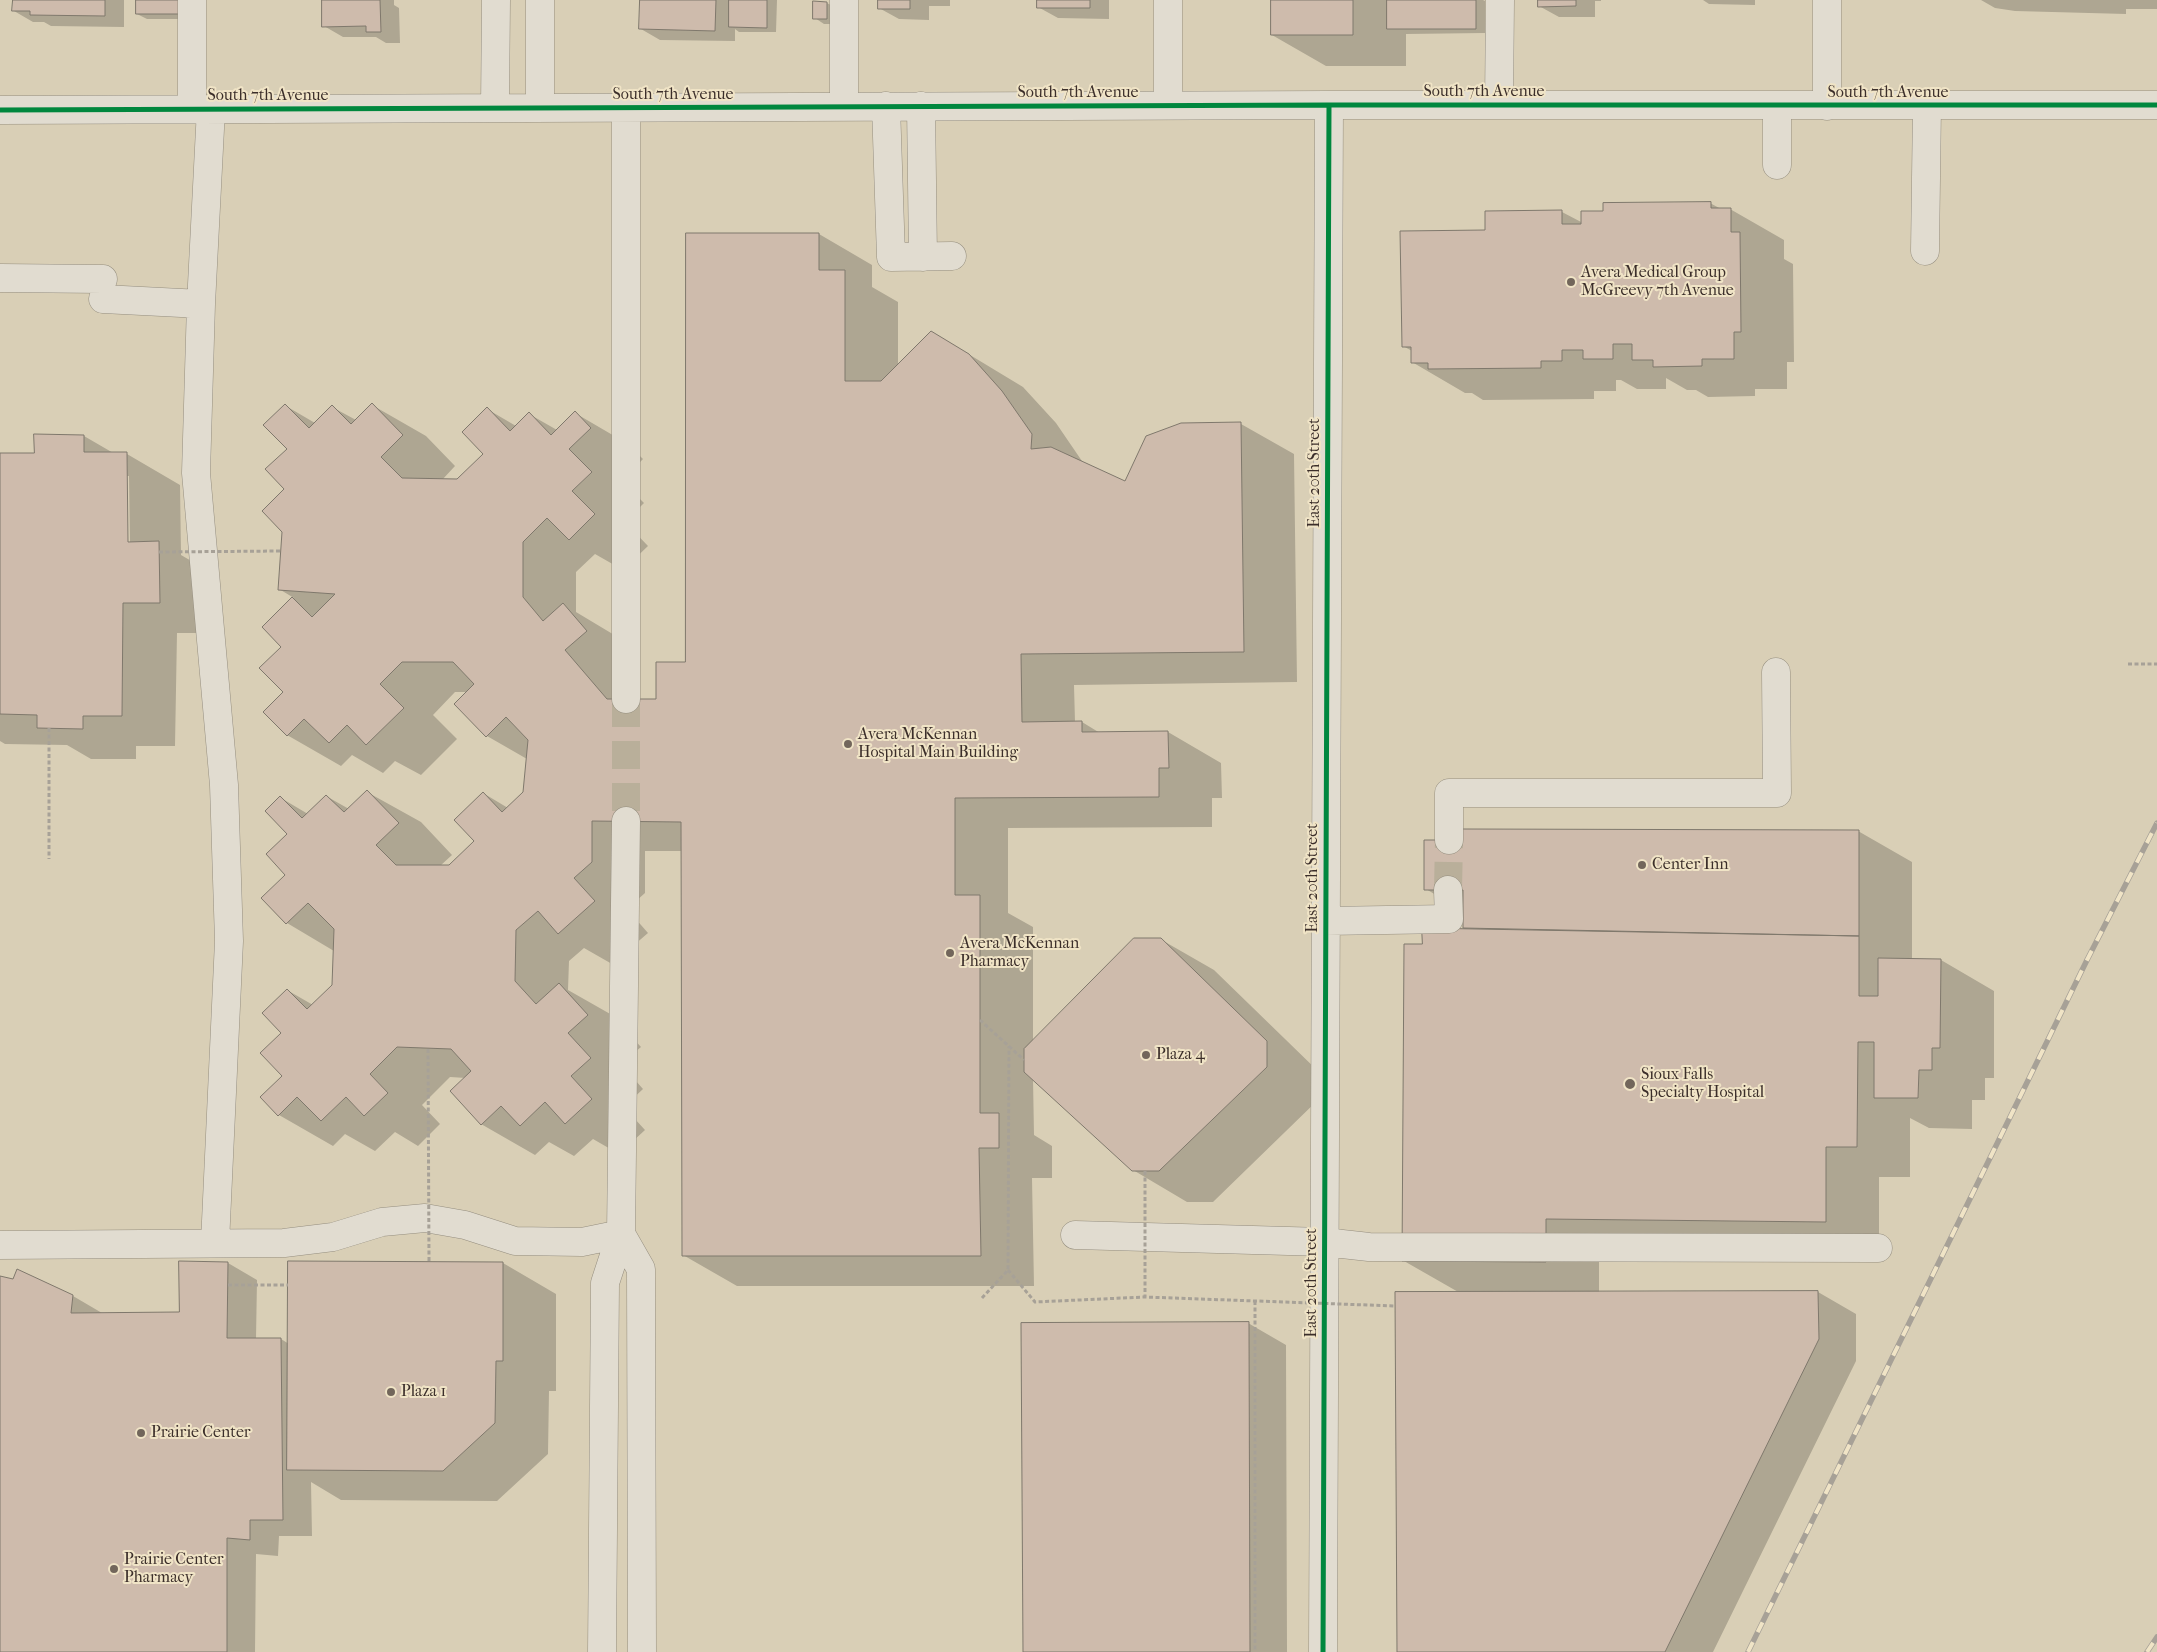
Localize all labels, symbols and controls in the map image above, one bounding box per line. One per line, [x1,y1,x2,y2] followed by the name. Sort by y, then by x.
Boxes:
[1424,82,1544,102] street label: South 7th Avenue
[1018,83,1138,103] street label: South 7th Avenue
[1828,83,1948,103] street label: South 7th Avenue
[613,85,733,105] street label: South 7th Avenue
[208,86,328,106] street label: South 7th Avenue
[1581,263,1734,301] place label: Avera Medical Group McGreevy 7th Avenue
[1565,276,1577,288] marker: Avera Medical Group McGreevy 7th Avenue
[1305,418,1325,528] street label: East 20th Street
[858,725,1018,763] place label: Avera McKennan Hospital Main Building
[842,738,854,750] marker: Avera McKennan Hospital Main Building
[1303,823,1323,933] street label: East 20th Street
[1652,855,1729,875] place label: Center Inn
[1636,859,1648,871] marker: Center Inn
[960,934,1079,972] place label: Avera McKennan Pharmacy
[944,947,956,959] marker: Avera McKennan Pharmacy
[1156,1045,1205,1065] place label: Plaza 4
[1140,1049,1152,1061] marker: Plaza 4
[1641,1065,1764,1103] place label: Sioux Falls Specialty Hospital
[1623,1077,1637,1091] marker: Sioux Falls Specialty Hospital
[1302,1228,1322,1338] street label: East 20th Street
[401,1382,446,1402] place label: Plaza 1
[385,1386,397,1398] marker: Plaza 1
[151,1423,251,1443] place label: Prairie Center
[135,1427,147,1439] marker: Prairie Center
[124,1550,224,1588] place label: Prairie Center Pharmacy
[108,1563,120,1575] marker: Prairie Center Pharmacy

